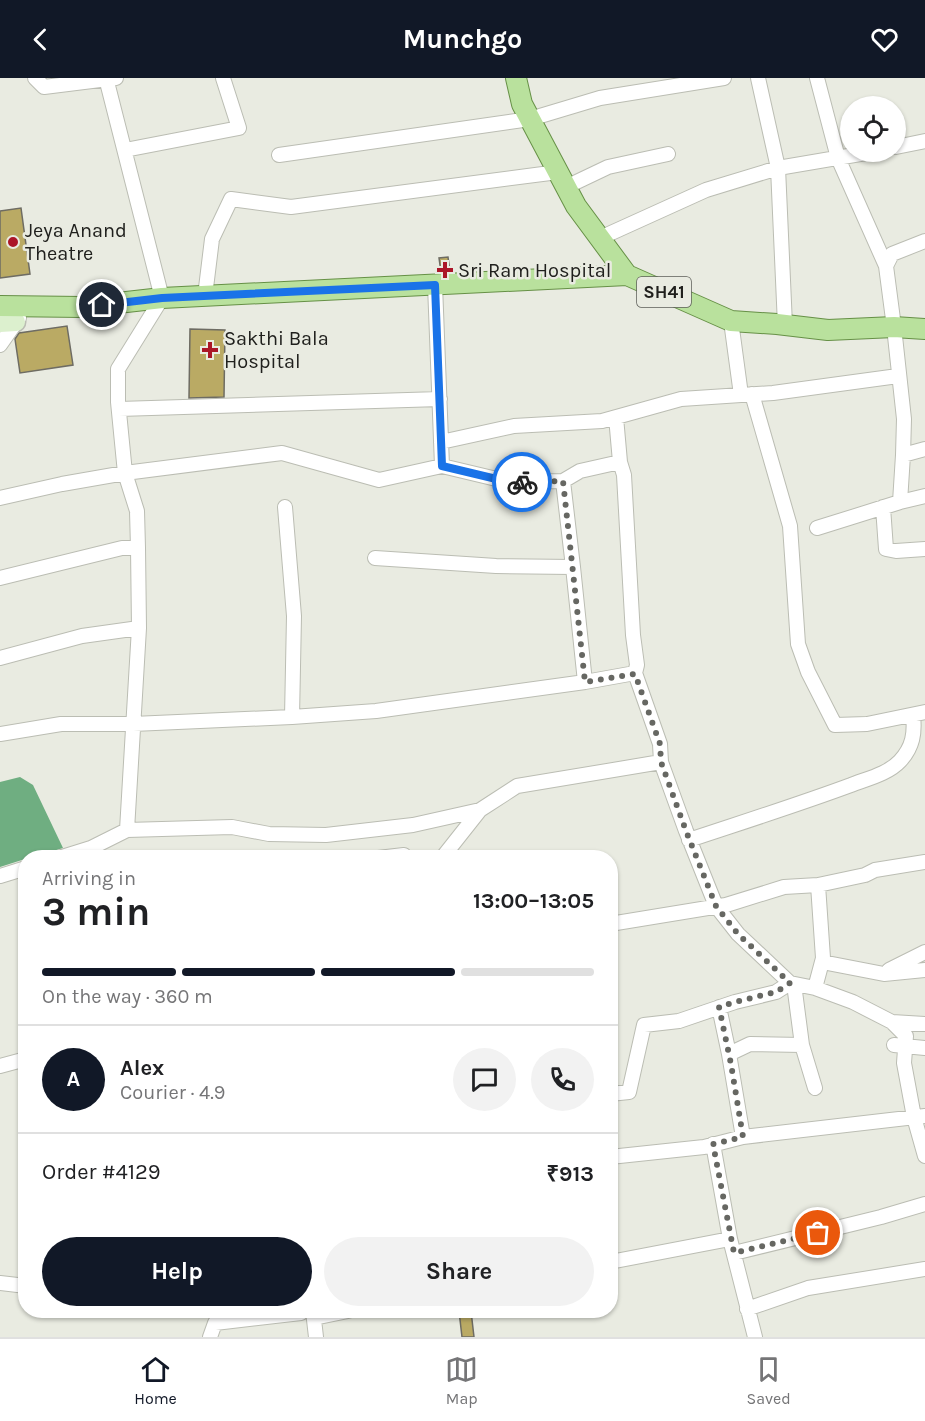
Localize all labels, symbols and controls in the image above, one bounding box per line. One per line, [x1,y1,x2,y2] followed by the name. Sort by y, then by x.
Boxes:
[24,23,57,56] icon: back
[403,23,522,55] text: Munchgo
[868,23,901,56] icon: heart
[840,96,906,162] map controls
[840,96,906,162] button: locate
[25,219,127,265] place label: Jeya Anand Theatre
[6,235,20,249] marker: Jeya Anand Theatre
[458,259,611,282] place label: Sri Ram Hospital
[436,261,454,279] marker: Sri Ram Hospital
[637,277,691,307] road number: SH41
[76,279,127,330] pin
[85,288,118,321] icon: home
[224,327,329,373] place label: Sakthi Bala Hospital
[201,341,219,359] marker: Sakthi Bala Hospital
[492,452,552,512] courier
[506,466,539,499] icon: bike
[42,867,136,890] text: Arriving in
[473,888,594,914] text: 13:00–13:05
[42,889,150,935] text: 3 min
[42,985,213,1008] text: On the way · 360 m
[453,1048,516,1111] button: chat
[531,1048,594,1111] button: phone
[120,1055,164,1081] text: Alex
[67,1066,80,1092] text: A
[120,1081,225,1104] text: Courier · 4.9
[42,1159,161,1185] text: Order #4129
[546,1161,594,1187] text: ₹913
[792,1207,843,1258] pin
[801,1216,834,1249] icon: bag
[42,1237,312,1306] button: Help
[324,1237,594,1306] button: Share
[134,1353,177,1408] tab: Home
[445,1353,478,1408] tab: Map
[747,1353,791,1408] tab: Saved

